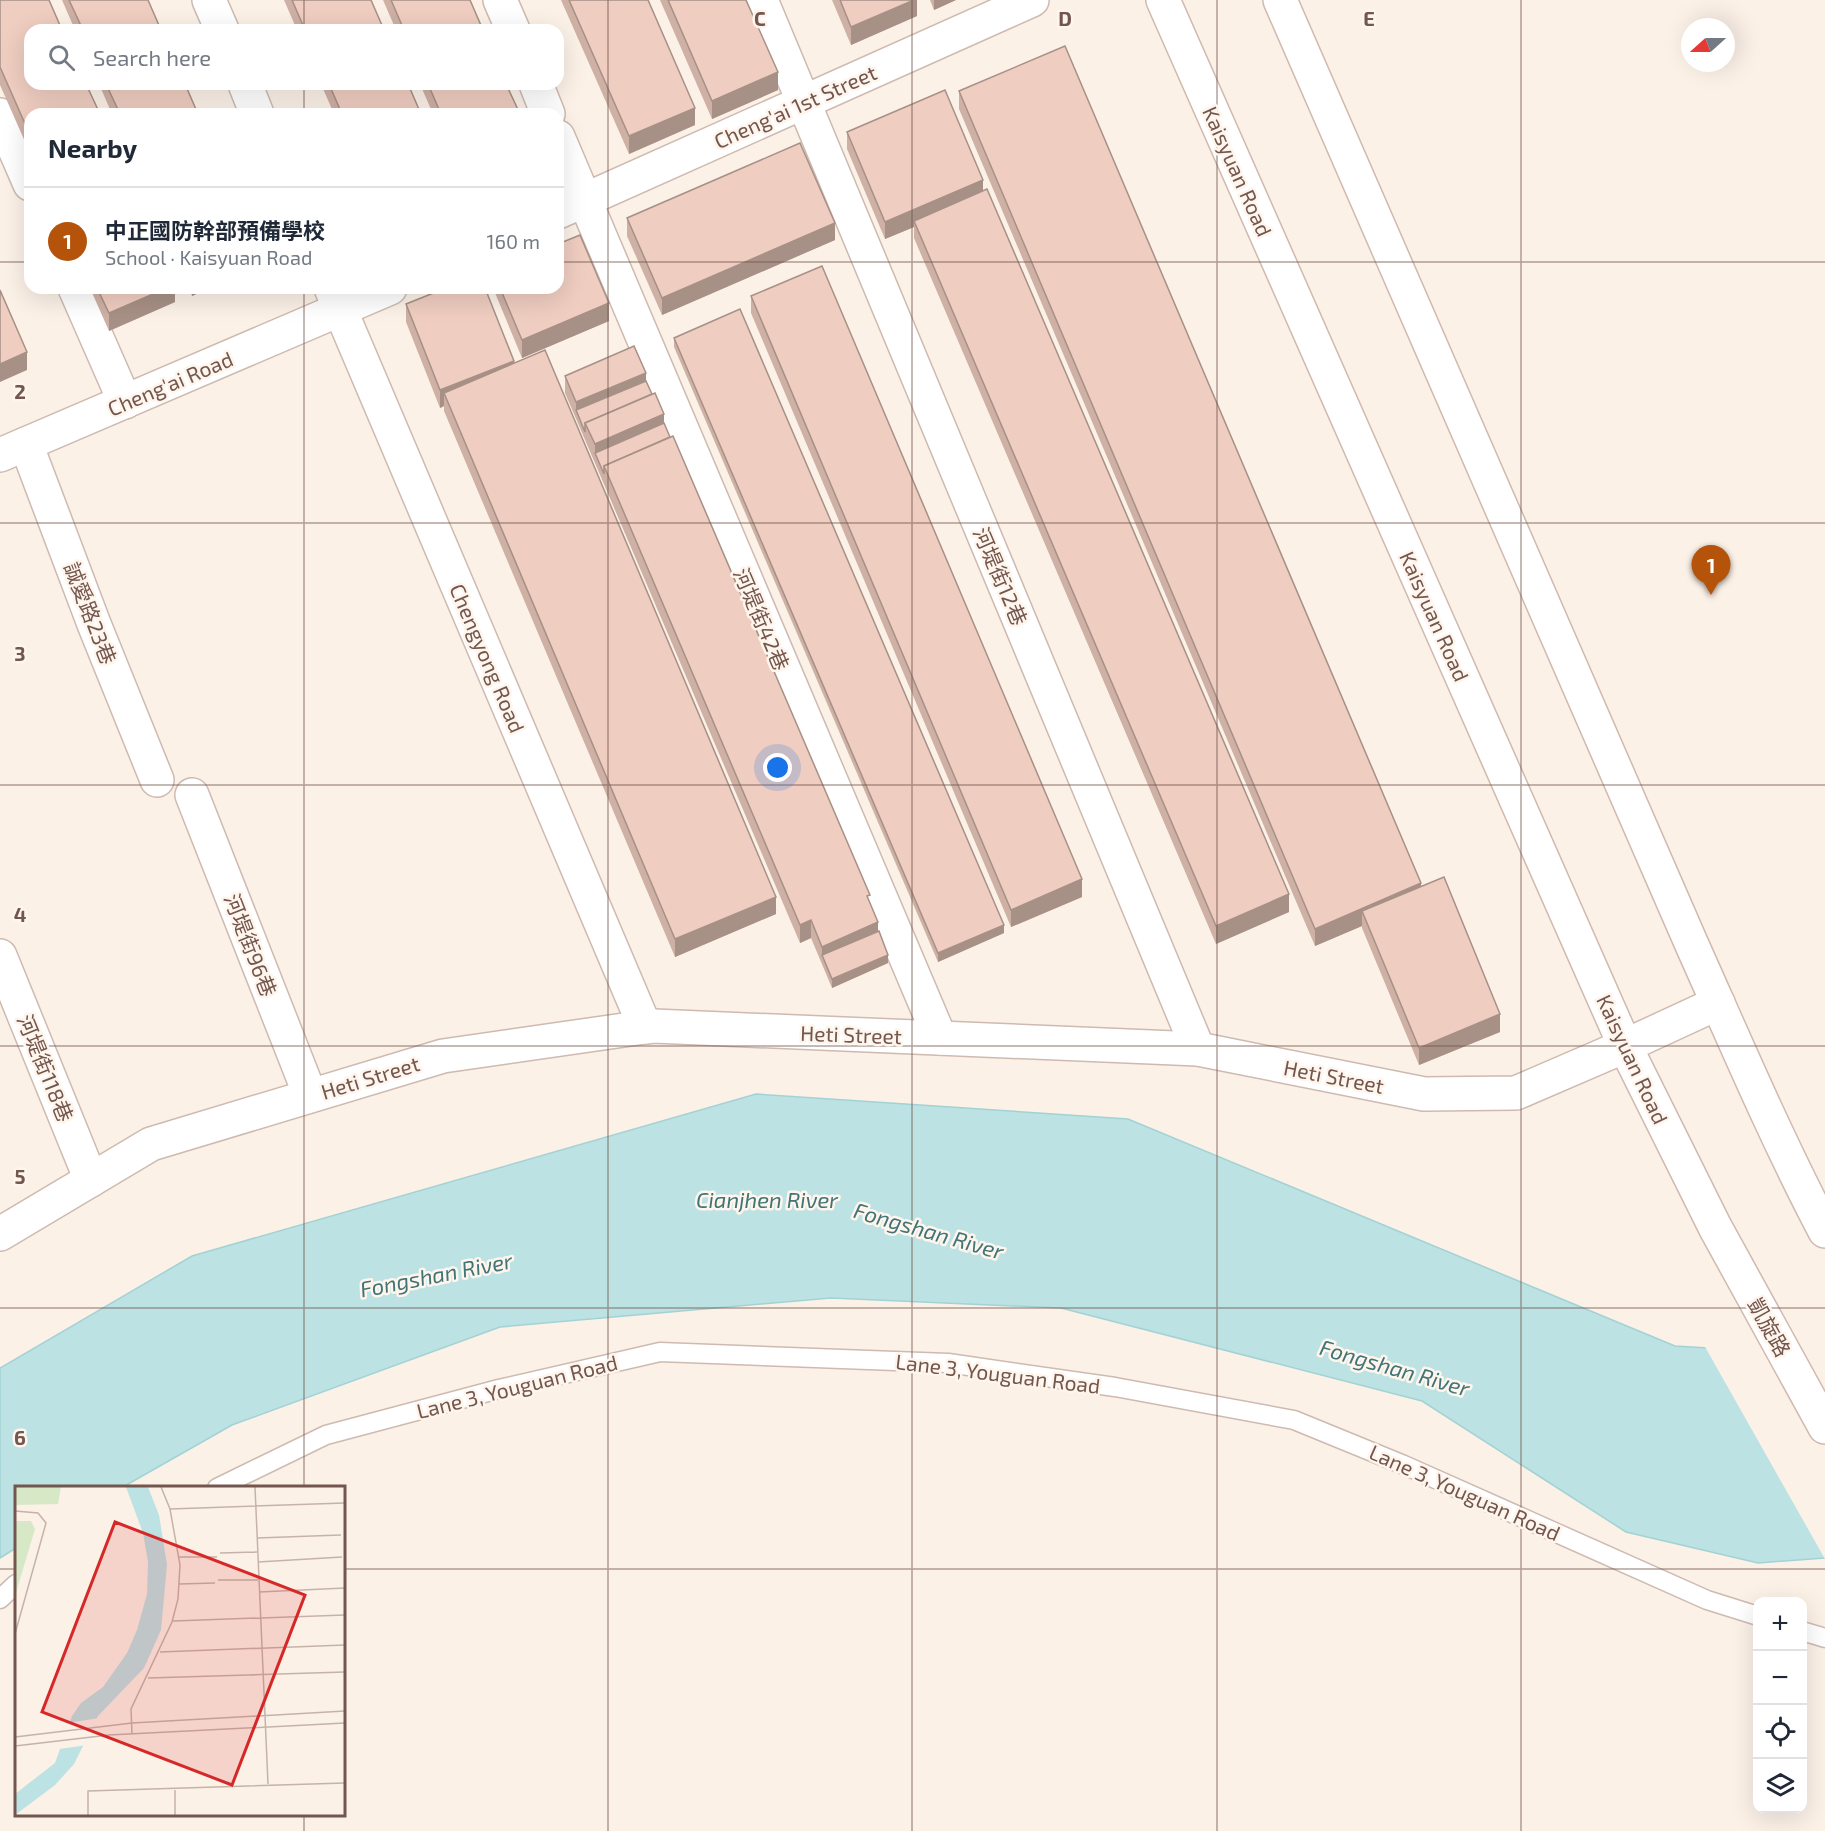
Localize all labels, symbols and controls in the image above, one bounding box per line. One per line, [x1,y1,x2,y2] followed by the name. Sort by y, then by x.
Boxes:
[754,6,766,30] text: C
[1058,6,1072,30] text: D
[1363,6,1375,30] text: E
[1681,18,1735,72] north arrow
[24,24,564,90] search box
[45,41,78,74] icon: search
[93,44,211,70] text: Search here
[710,59,880,153] street label: Cheng'ai 1st Street
[1198,102,1278,240] street label: Kaisyuan Road
[48,132,137,163] text: Nearby
[105,217,325,243] text: 中正國防幹部預備學校
[63,229,72,253] text: 1
[487,229,540,253] text: 160 m
[105,245,312,269] text: School · Kaisyuan Road
[104,345,236,421] street label: Cheng'ai Road
[14,379,26,403] text: 2
[969,523,1033,629] street label: 河堤街12巷
[1692,546,1730,595] pin: 1
[1395,547,1475,685] street label: Kaisyuan Road
[60,558,122,668] street label: 誠愛路23巷
[729,564,795,674] street label: 河堤街42巷
[445,580,531,736] street label: Chengyong Road
[14,641,26,665] text: 3
[763,753,792,782] your location
[220,890,282,1000] street label: 河堤街96巷
[14,902,27,926] text: 4
[1592,990,1674,1128] street label: Kaisyuan Road
[13,1011,79,1125] street label: 河堤街118巷
[800,1020,902,1048] street label: Heti Street
[318,1050,422,1104] street label: Heti Street
[1282,1054,1386,1098] street label: Heti Street
[14,1164,26,1188] text: 5
[696,1186,839,1213] water label: Cianjhen River
[851,1196,1008,1264] water label: Fongshan River
[358,1246,516,1302] water label: Fongshan River
[1744,1293,1796,1361] street label: 凱旋路
[1317,1333,1474,1401] water label: Fongshan River
[894,1348,1102,1398] street label: Lane 3, Youguan Road
[414,1349,620,1423] street label: Lane 3, Youguan Road
[14,1425,26,1449] text: 6
[1366,1439,1564,1545] street label: Lane 3, Youguan Road
[15,1486,345,1816] inset map
[1753,1597,1807,1813] map controls
[1753,1597,1807,1651] button: +
[1753,1651,1807,1705] button: −
[1753,1705,1807,1759] button: locate
[1753,1759,1807,1813] button: layers

